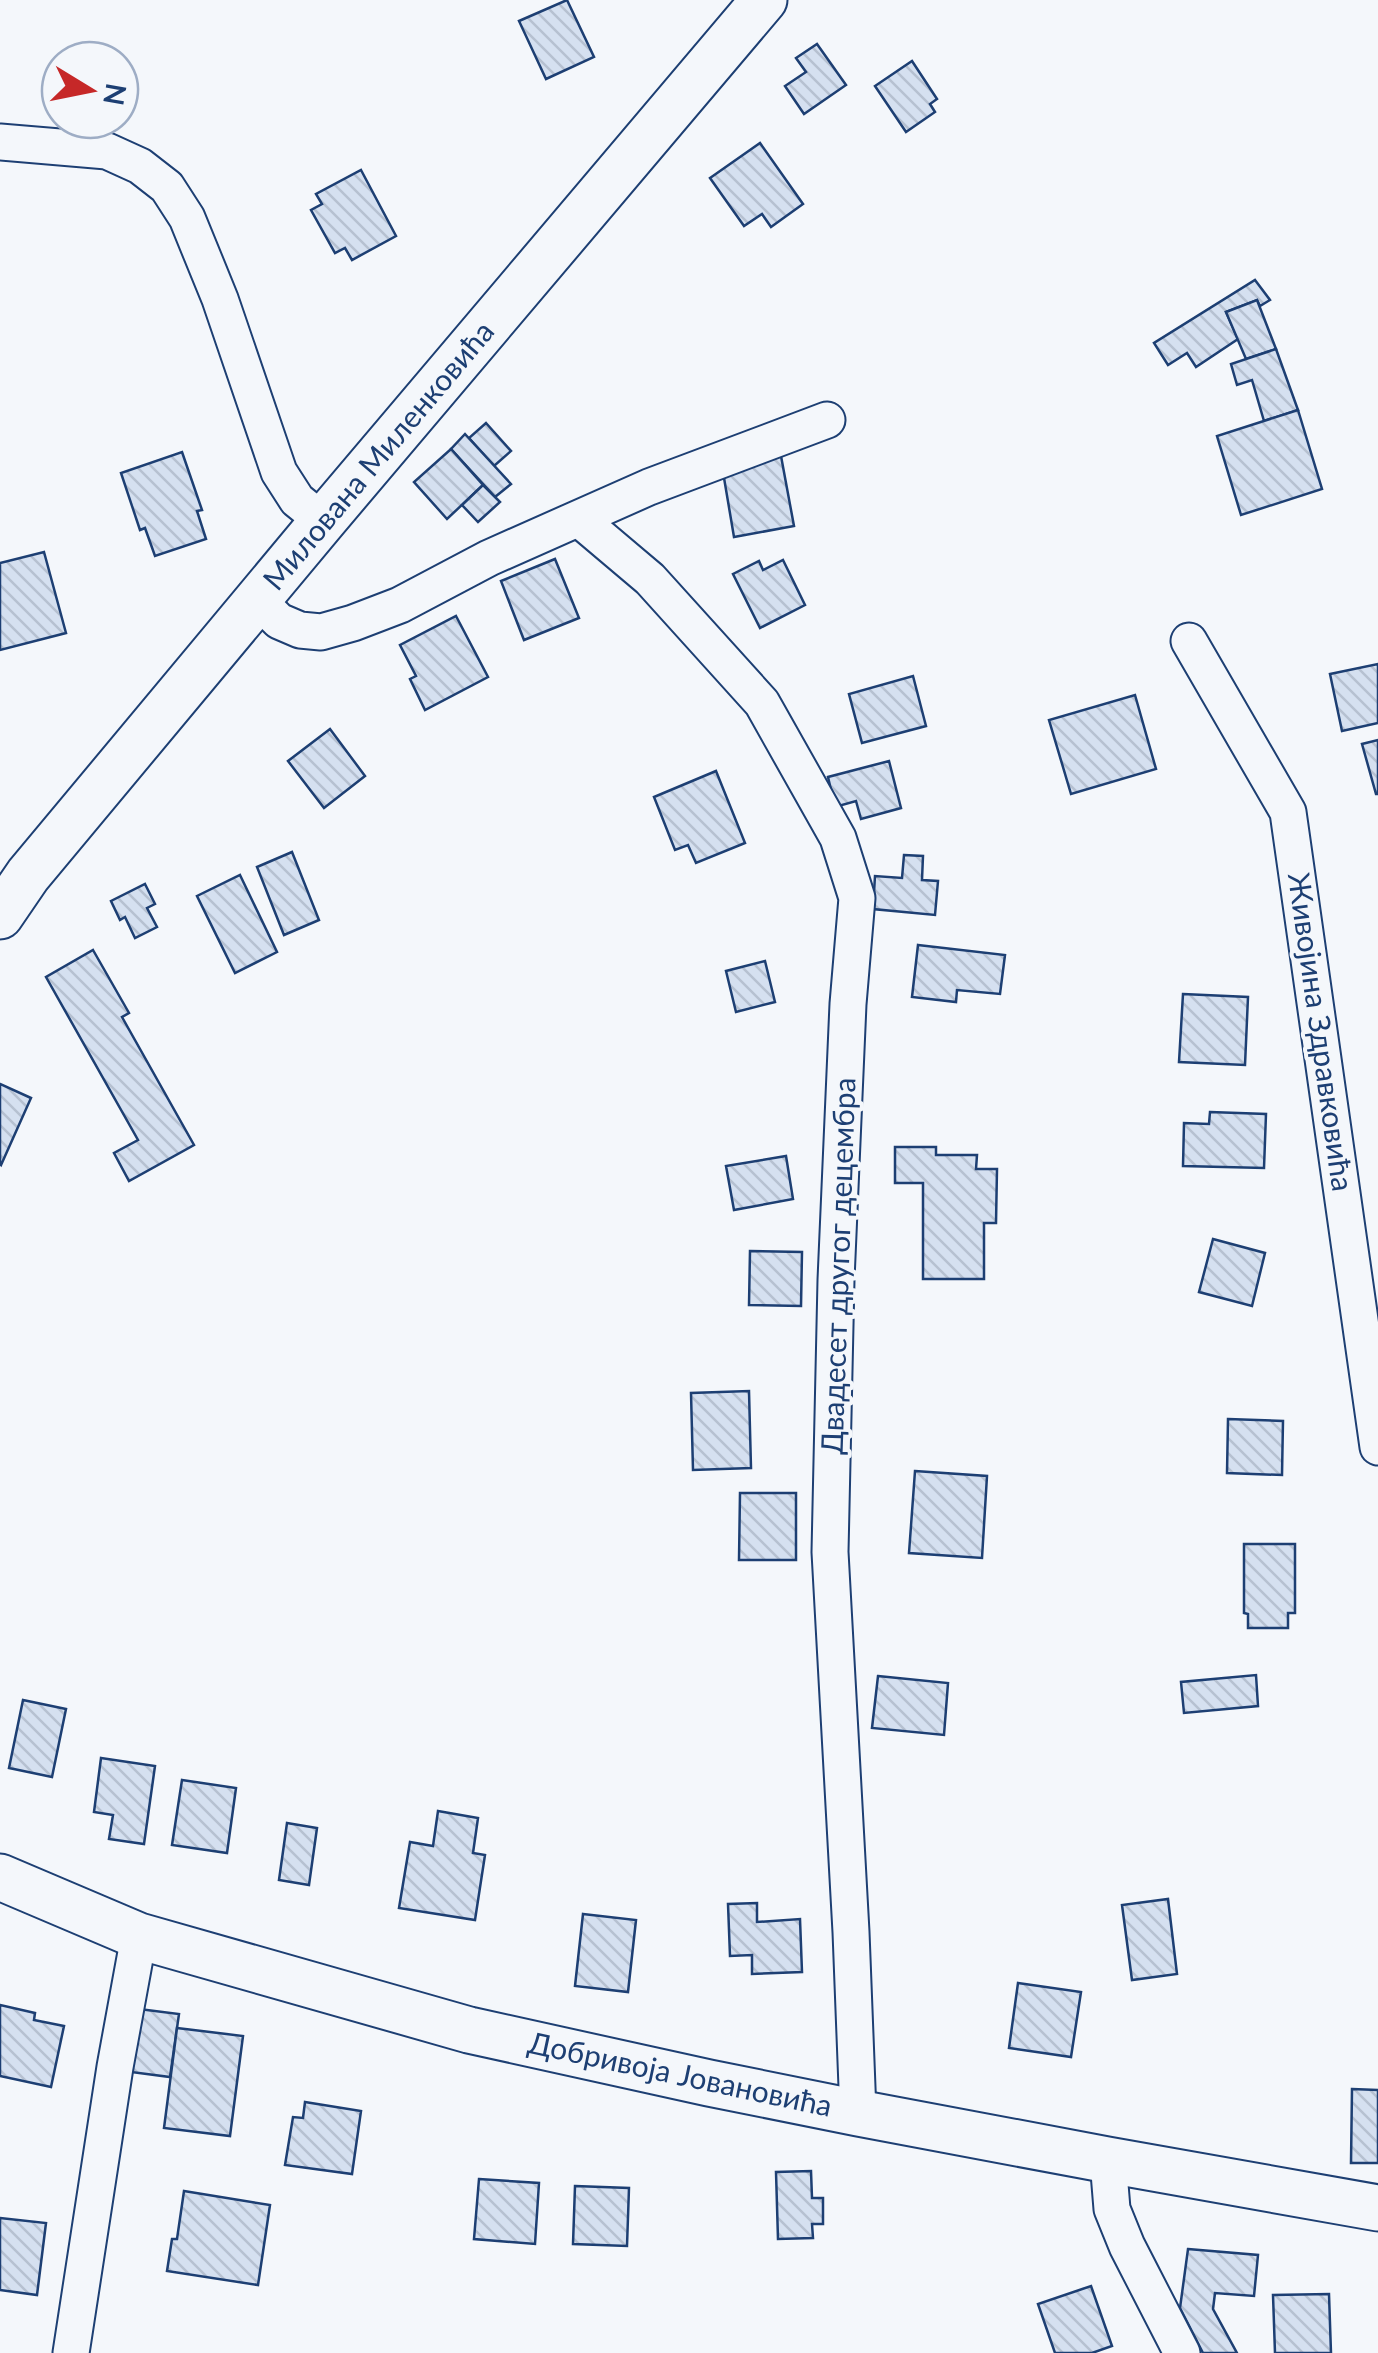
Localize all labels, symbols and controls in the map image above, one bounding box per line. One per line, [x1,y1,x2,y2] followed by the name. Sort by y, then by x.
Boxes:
[40,40,140,140] north arrow
[97,81,134,108] text: N
[255,313,500,596] street label: Милована Миленковића
[1282,870,1362,1193] street label: Живојина Здравковића
[812,1077,862,1455] street label: Двадесет другог децембра
[525,2023,836,2123] street label: Добривоја Јовановића

